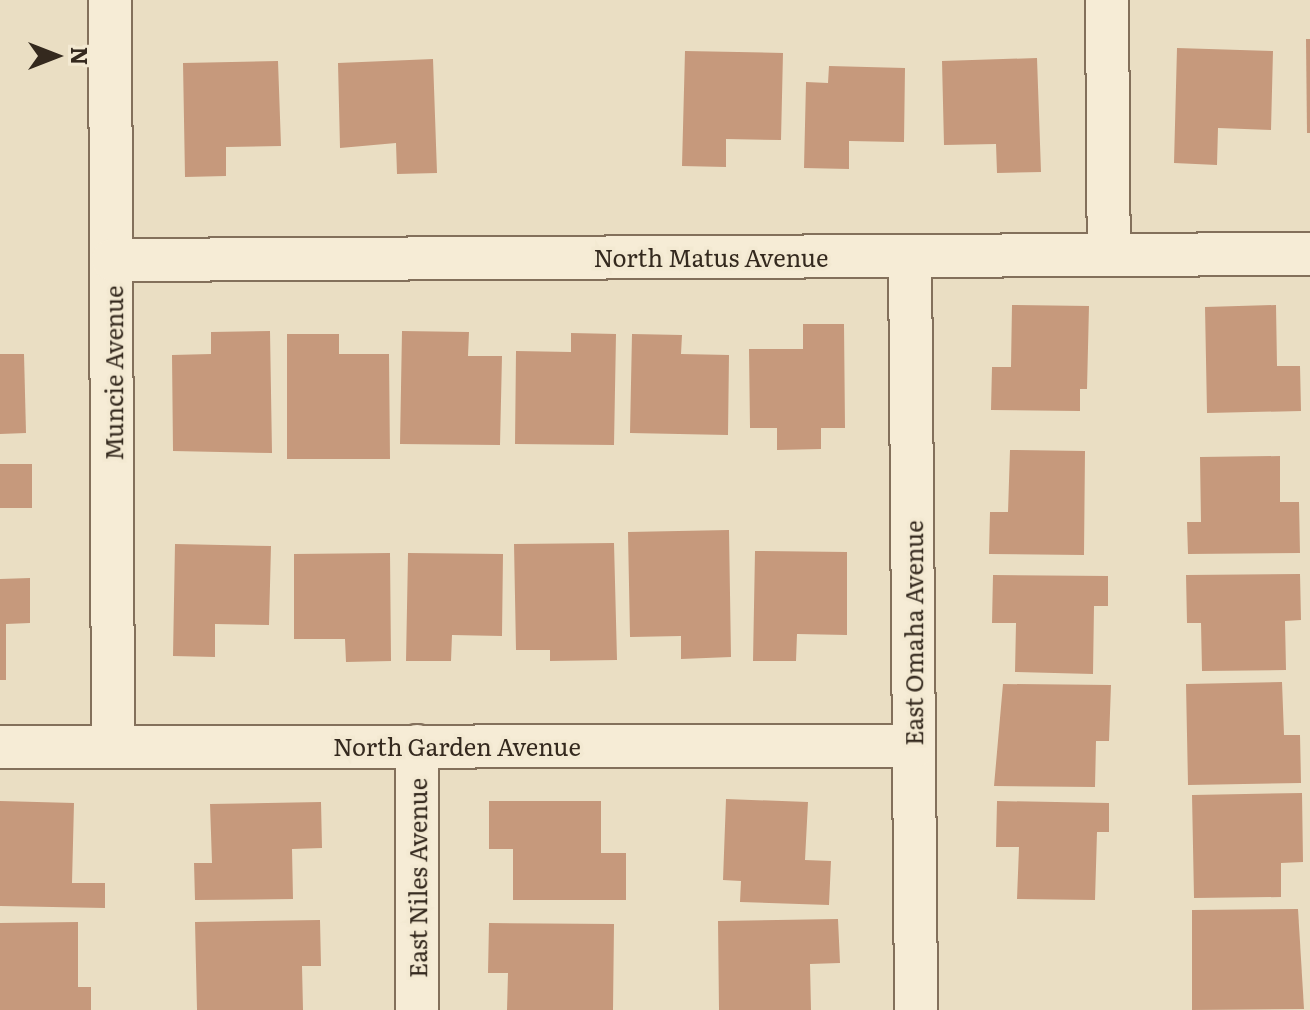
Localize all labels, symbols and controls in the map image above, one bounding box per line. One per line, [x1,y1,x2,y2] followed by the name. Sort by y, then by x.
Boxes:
[16,16,96,96] north arrow
[64,47,97,65] text: N
[594,243,828,271] street label: North Matus Avenue
[99,285,127,461] street label: Muncie Avenue
[899,520,927,746] street label: East Omaha Avenue
[333,732,581,760] street label: North Garden Avenue
[403,778,431,978] street label: East Niles Avenue

